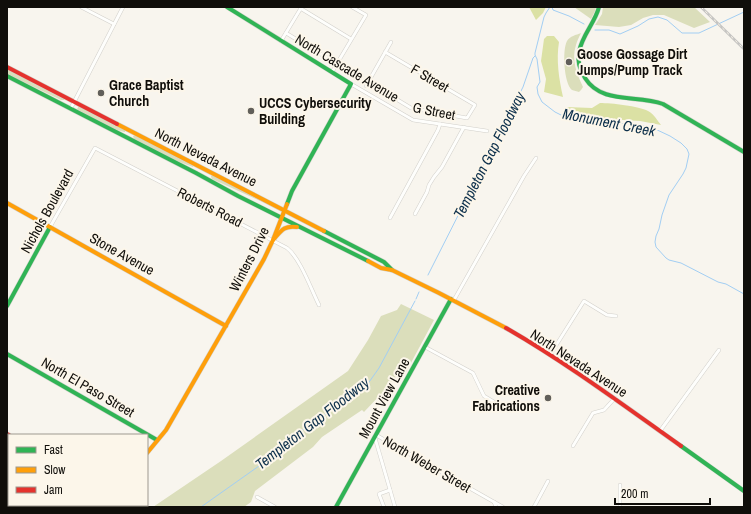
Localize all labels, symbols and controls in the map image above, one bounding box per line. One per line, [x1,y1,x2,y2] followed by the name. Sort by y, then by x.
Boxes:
[292,30,402,106] street label: North Cascade Avenue
[577,45,688,79] place label: Goose Gossage Dirt Jumps/Pump Track
[564,57,574,67] marker: Goose Gossage Dirt Jumps/Pump Track
[408,60,452,96] street label: F Street
[109,76,184,110] place label: Grace Baptist Church
[448,87,530,222] water label: Templeton Gap Floodway
[96,88,106,98] marker: Grace Baptist Church
[259,94,372,128] place label: UCCS Cybersecurity Building
[411,98,457,124] street label: G Street
[561,103,658,141] water label: Monument Creek
[246,106,256,116] marker: UCCS Cybersecurity Building
[152,124,260,190] street label: North Nevada Avenue
[17,166,77,256] street label: Nichols Boulevard
[174,183,246,231] street label: Roberts Road
[225,224,273,294] street label: Winters Drive
[86,229,158,279] street label: Stone Avenue
[527,325,631,401] street label: North Nevada Avenue
[38,353,138,421] street label: North El Paso Street
[355,355,413,441] street label: Mount View Lane
[251,371,374,474] water label: Templeton Gap Floodway
[472,381,540,415] place label: Creative Fabrications
[543,393,553,403] marker: Creative Fabrications
[380,432,474,496] street label: North Weber Street
[8,434,148,506] legend
[44,442,63,458] text: Fast
[44,462,66,478] text: Slow
[615,480,710,506] scale bar
[44,482,63,498] text: Jam
[621,486,648,502] text: 200 m

